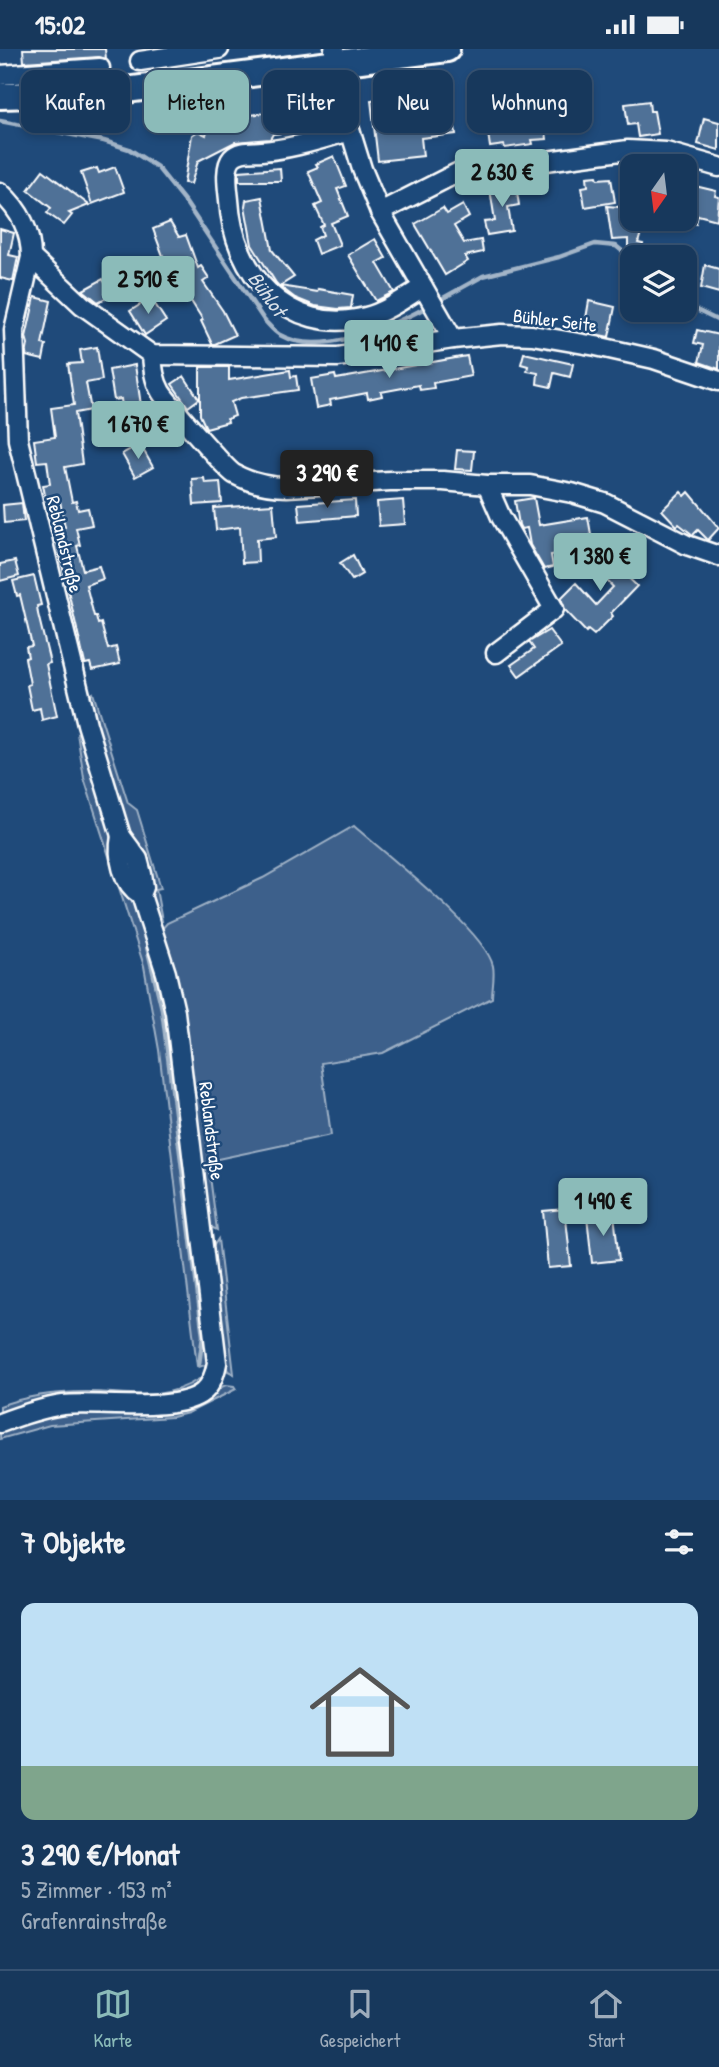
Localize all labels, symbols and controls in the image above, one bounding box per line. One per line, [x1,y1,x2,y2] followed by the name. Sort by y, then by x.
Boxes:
[35,7,85,42] text: 15:02
[21,70,130,133] chip: Kaufen
[144,70,249,133] chip: Mieten
[263,70,359,133] chip: Filter
[373,70,453,133] chip: Neu
[467,70,592,133] chip: Wohnung
[437,149,567,209] pin: 2 630 €
[620,154,696,231] north arrow
[620,154,697,322] map controls
[471,156,533,187] text: 2 630 €
[620,245,697,322] button: layers
[83,257,213,316] pin: 2 510 €
[118,263,178,294] text: 2 510 €
[241,265,295,324] water label: Bühlot
[512,302,599,338] street label: Bühler Seite
[324,321,454,380] pin: 1 410 €
[360,327,418,358] text: 1 410 €
[73,401,203,461] pin: 1 670 €
[108,408,168,439] text: 1 670 €
[262,451,392,510] pin: 3 290 €
[296,457,358,488] text: 3 290 €
[40,493,90,595] street label: Reblandstraße
[535,533,665,593] pin: 1 380 €
[570,540,630,571] text: 1 380 €
[193,1080,231,1182] street label: Reblandstraße
[538,1179,668,1238] pin: 1 490 €
[574,1185,632,1216] text: 1 490 €
[21,1522,126,1562] text: 7 Objekte
[660,1523,698,1561] icon: filters
[297,1649,423,1775] icon: home
[21,1834,179,1874] text: 3 290 €/Monat
[21,1874,172,1905] text: 5 Zimmer · 153 m²
[21,1905,167,1936] text: Grafenrainstraße
[94,1985,132,2053] tab: Karte
[320,1985,400,2053] tab: Gespeichert
[587,1985,625,2053] tab: Start

